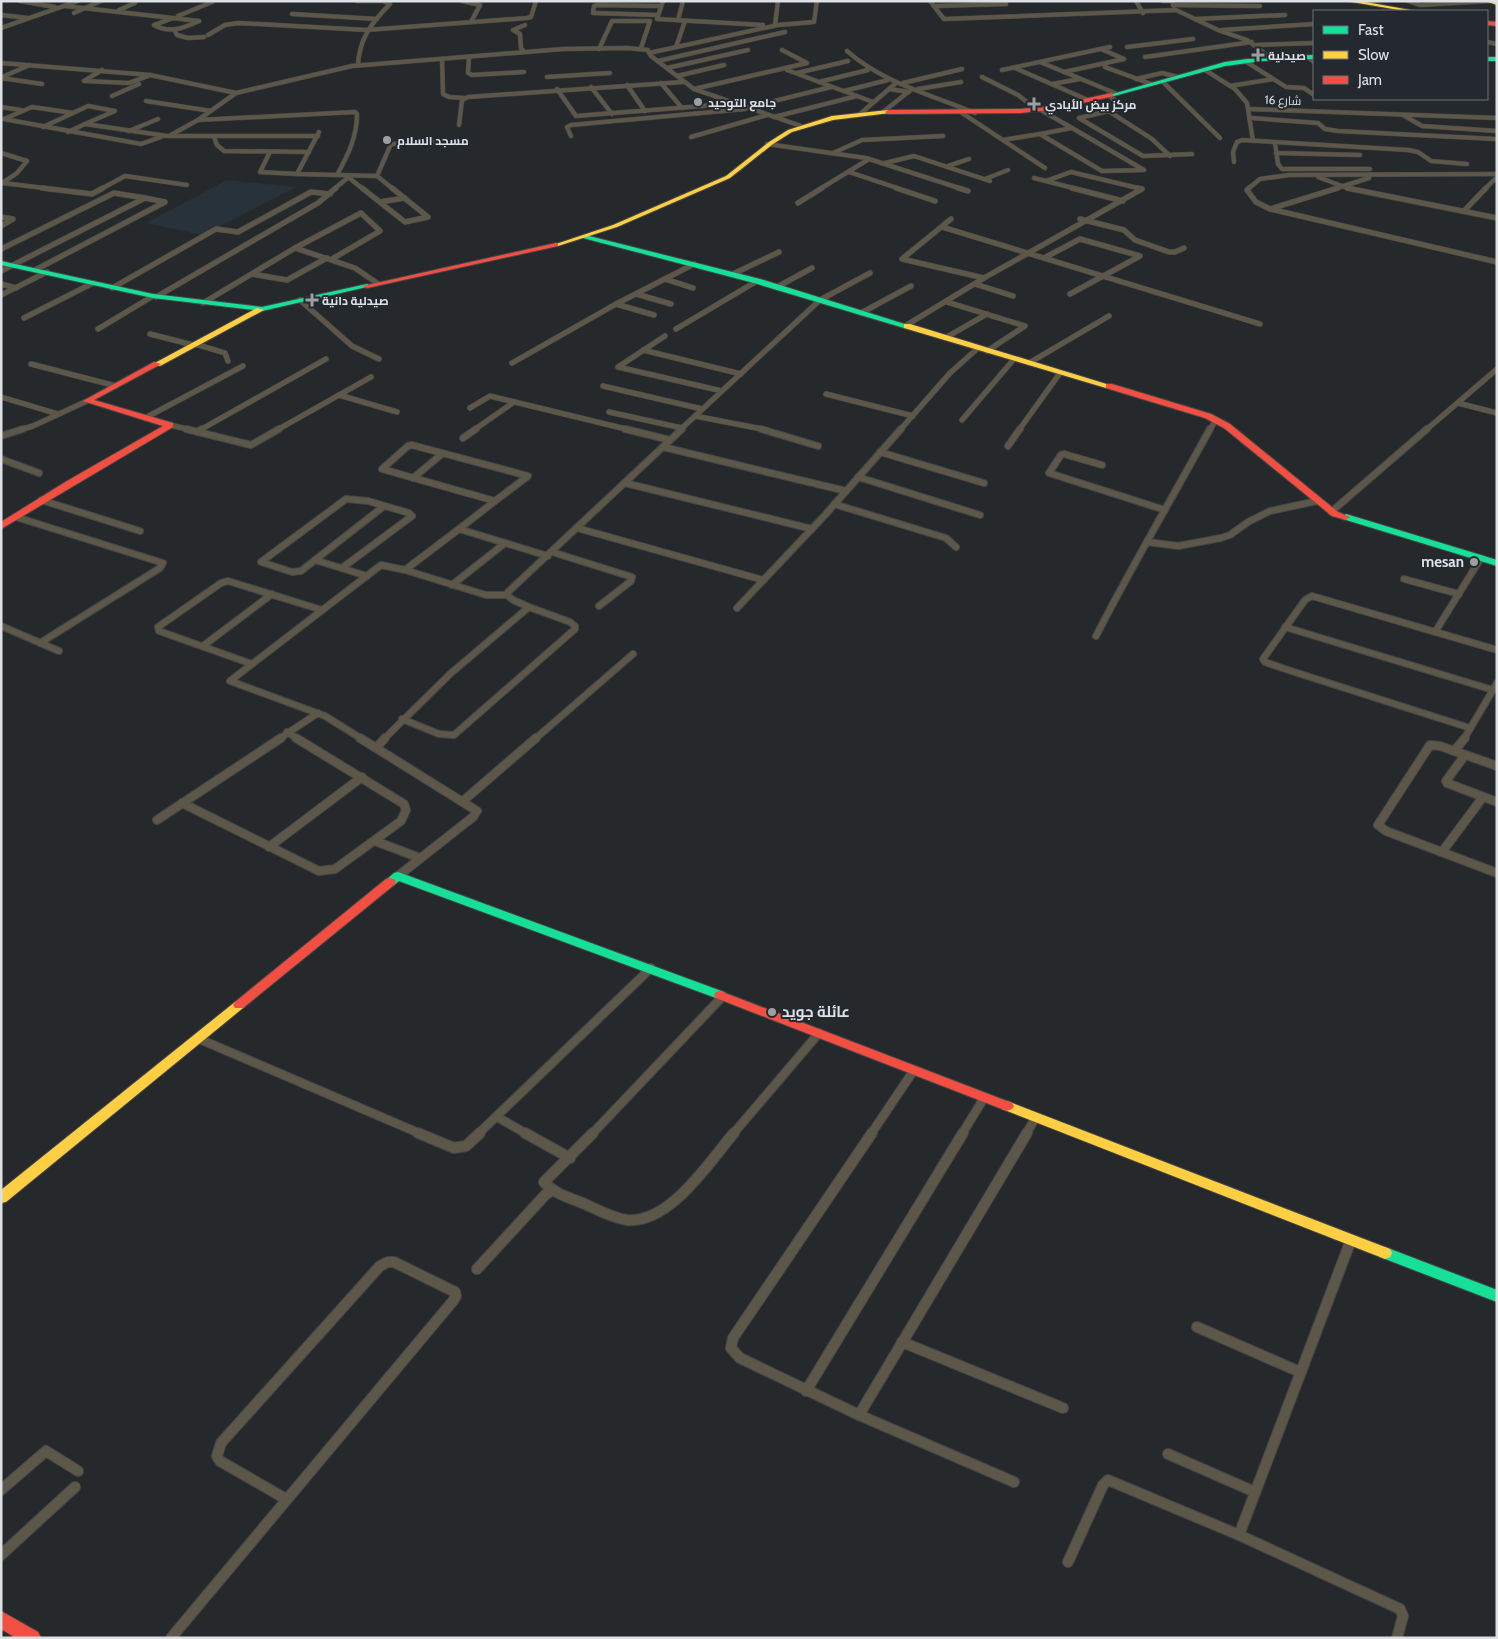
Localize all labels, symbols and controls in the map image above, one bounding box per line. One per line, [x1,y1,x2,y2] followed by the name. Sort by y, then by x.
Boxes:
[1313,10,1488,100] legend
[1358,21,1383,39] text: Fast
[1358,46,1389,64] text: Slow
[1268,48,1306,63] place label: صيدلية
[1252,49,1264,61] marker: صيدلية
[1357,71,1382,89] text: Jam
[1264,92,1302,109] street label: شارع 16
[708,95,776,112] place label: جامع التوحيد
[692,96,704,108] marker: جامع التوحيد
[1027,97,1041,111] marker: مركز بيض الأيادي
[1045,97,1137,115] place label: مركز بيض الأيادي
[397,133,469,149] place label: مسجد السلام
[381,134,393,146] marker: مسجد السلام
[322,293,389,308] place label: صيدلية دانية
[306,294,318,306] marker: صيدلية دانية
[1421,553,1464,571] place label: mesan
[1468,556,1480,568] marker: mesan
[782,1003,850,1021] place label: عائلة جويد
[766,1006,778,1018] marker: عائلة جويد

